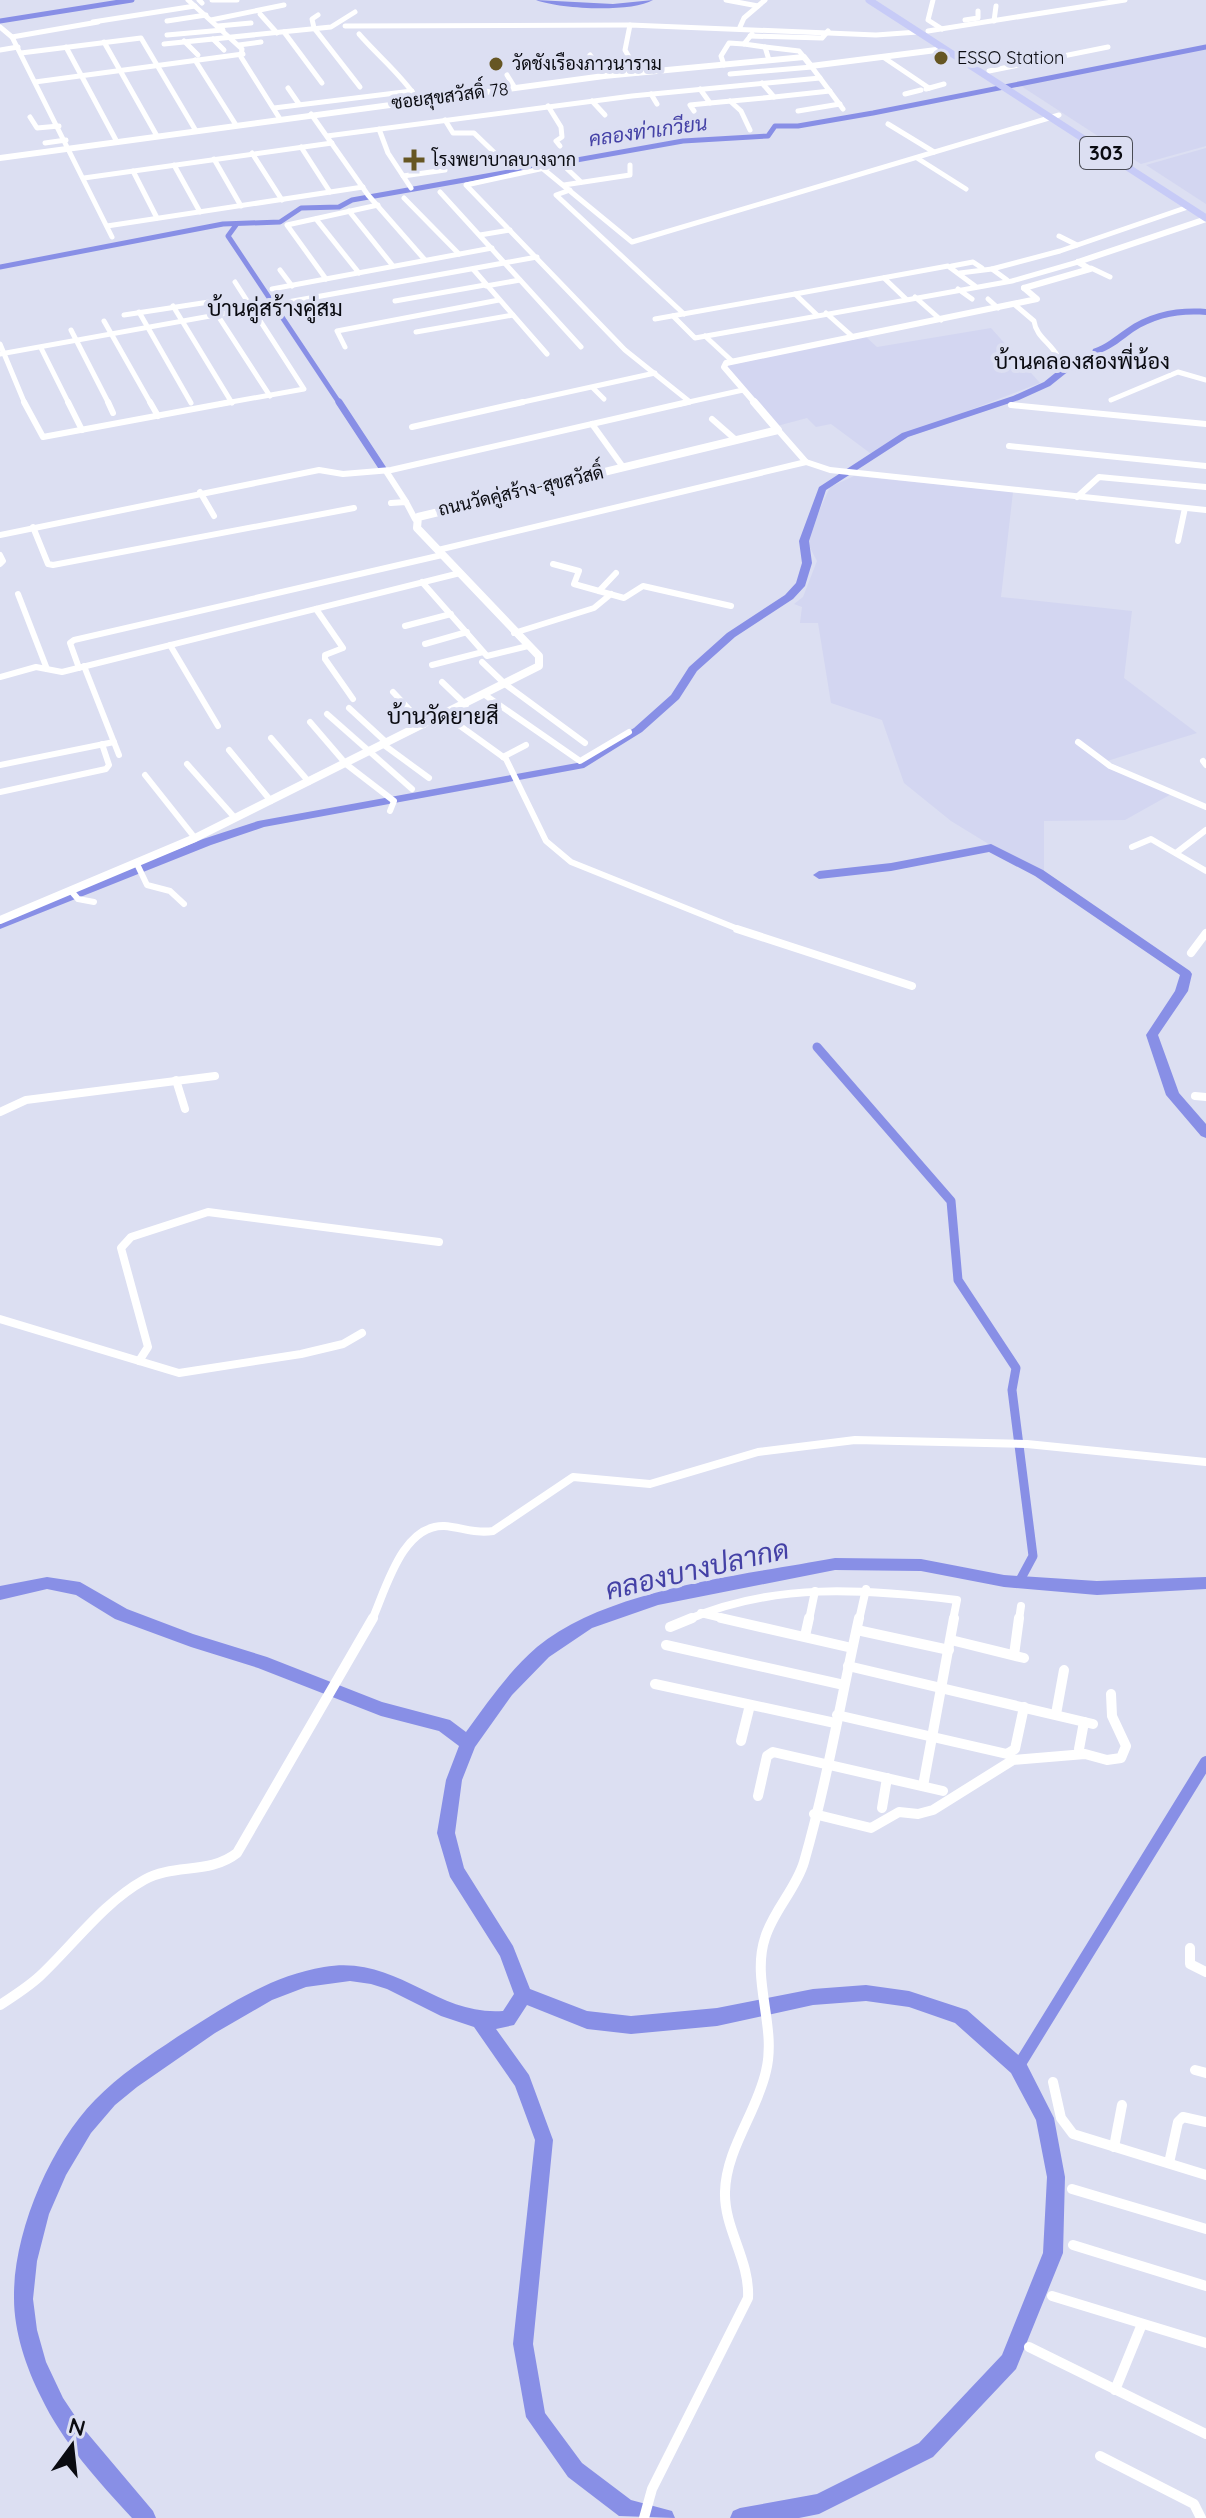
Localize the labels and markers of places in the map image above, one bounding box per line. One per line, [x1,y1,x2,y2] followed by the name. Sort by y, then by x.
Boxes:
[957,46,1065,69] place label: ESSO Station
[932,49,950,67] marker: ESSO Station
[512,52,662,75] place label: วัดชังเรืองภาวนาราม
[487,55,505,73] marker: วัดชังเรืองภาวนาราม
[431,147,576,171] place label: โรงพยาบาลบางจาก
[403,149,425,171] marker: โรงพยาบาลบางจาก

